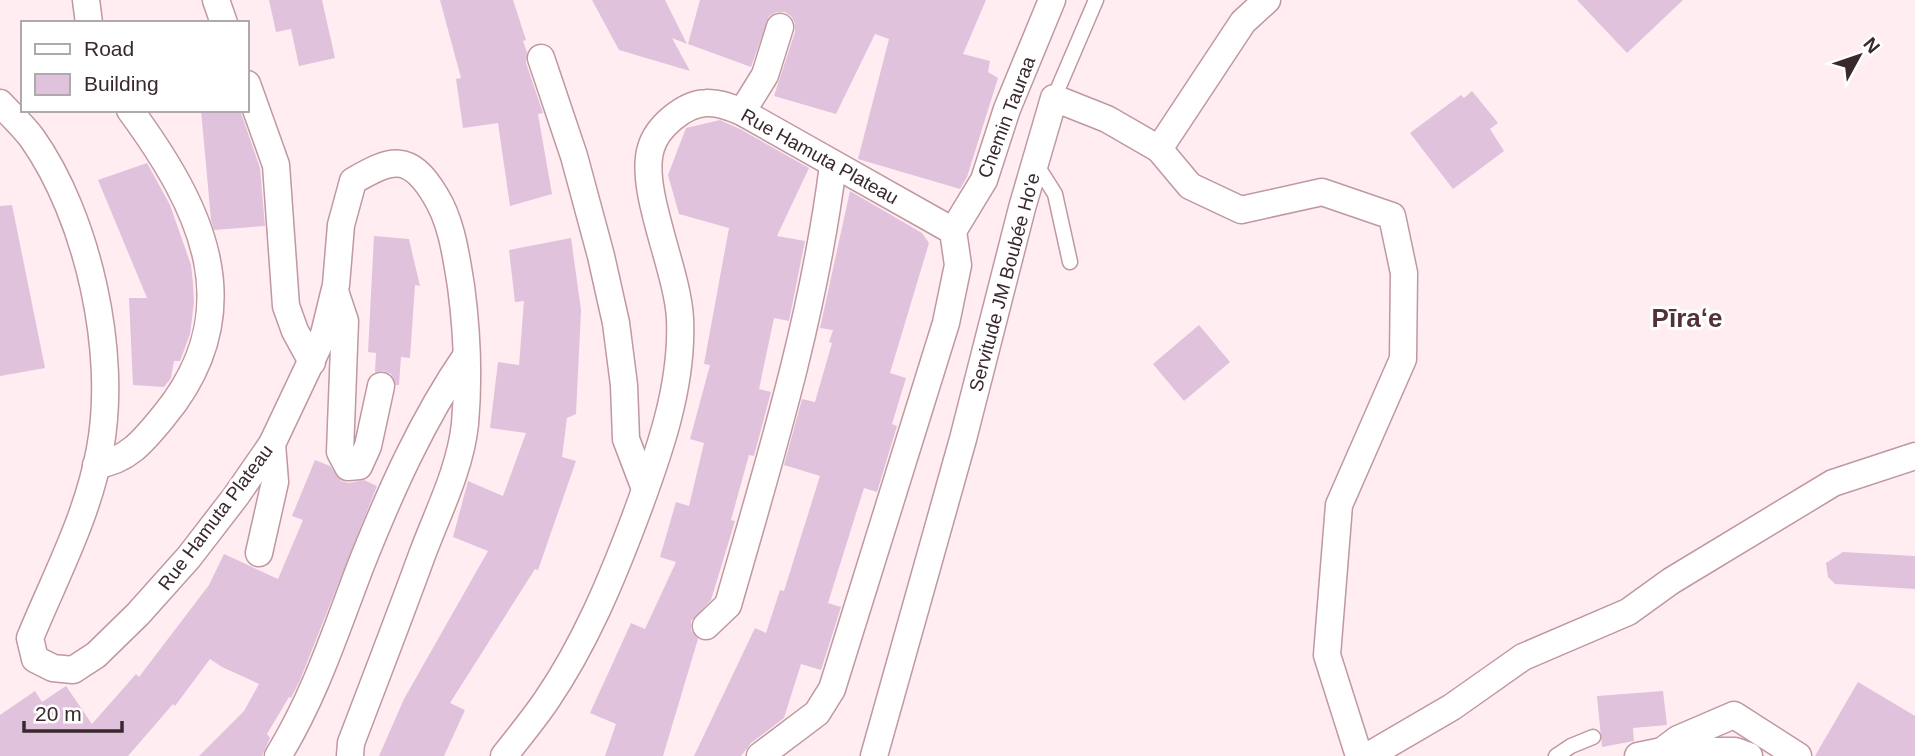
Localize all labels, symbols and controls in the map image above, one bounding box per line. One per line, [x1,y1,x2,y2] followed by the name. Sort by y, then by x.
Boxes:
[21,21,248,112] legend
[1824,21,1894,91] north arrow
[1859,33,1884,57] text: N
[84,37,134,60] text: Road
[974,53,1039,181] street label: Chemin Tauraa
[84,72,159,95] text: Building
[738,104,902,208] street label: Rue Hamuta Plateau
[965,171,1044,394] street label: Servitude JM Boubée Ho'e
[1652,303,1722,333] district label: Pīraʻe
[154,441,277,594] street label: Rue Hamuta Plateau
[24,690,122,734] scale bar
[35,702,82,725] text: 20 m

